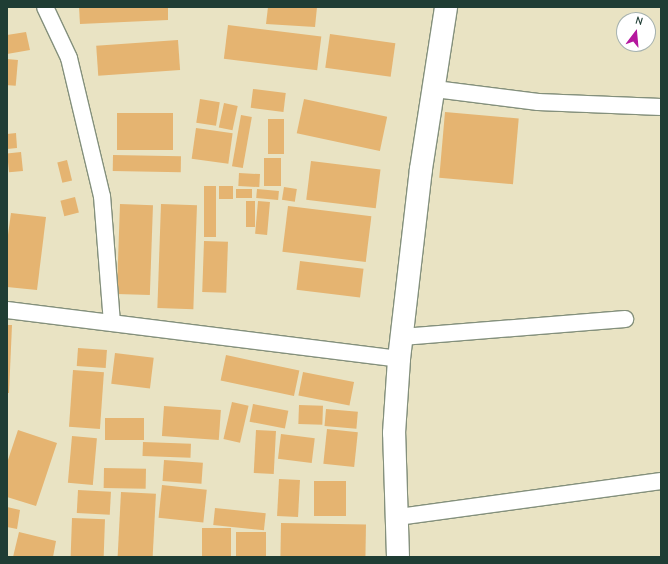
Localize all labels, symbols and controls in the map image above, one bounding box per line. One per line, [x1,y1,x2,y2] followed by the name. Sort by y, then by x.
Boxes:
[616,12,656,52] north arrow
[634,14,644,28] text: N

